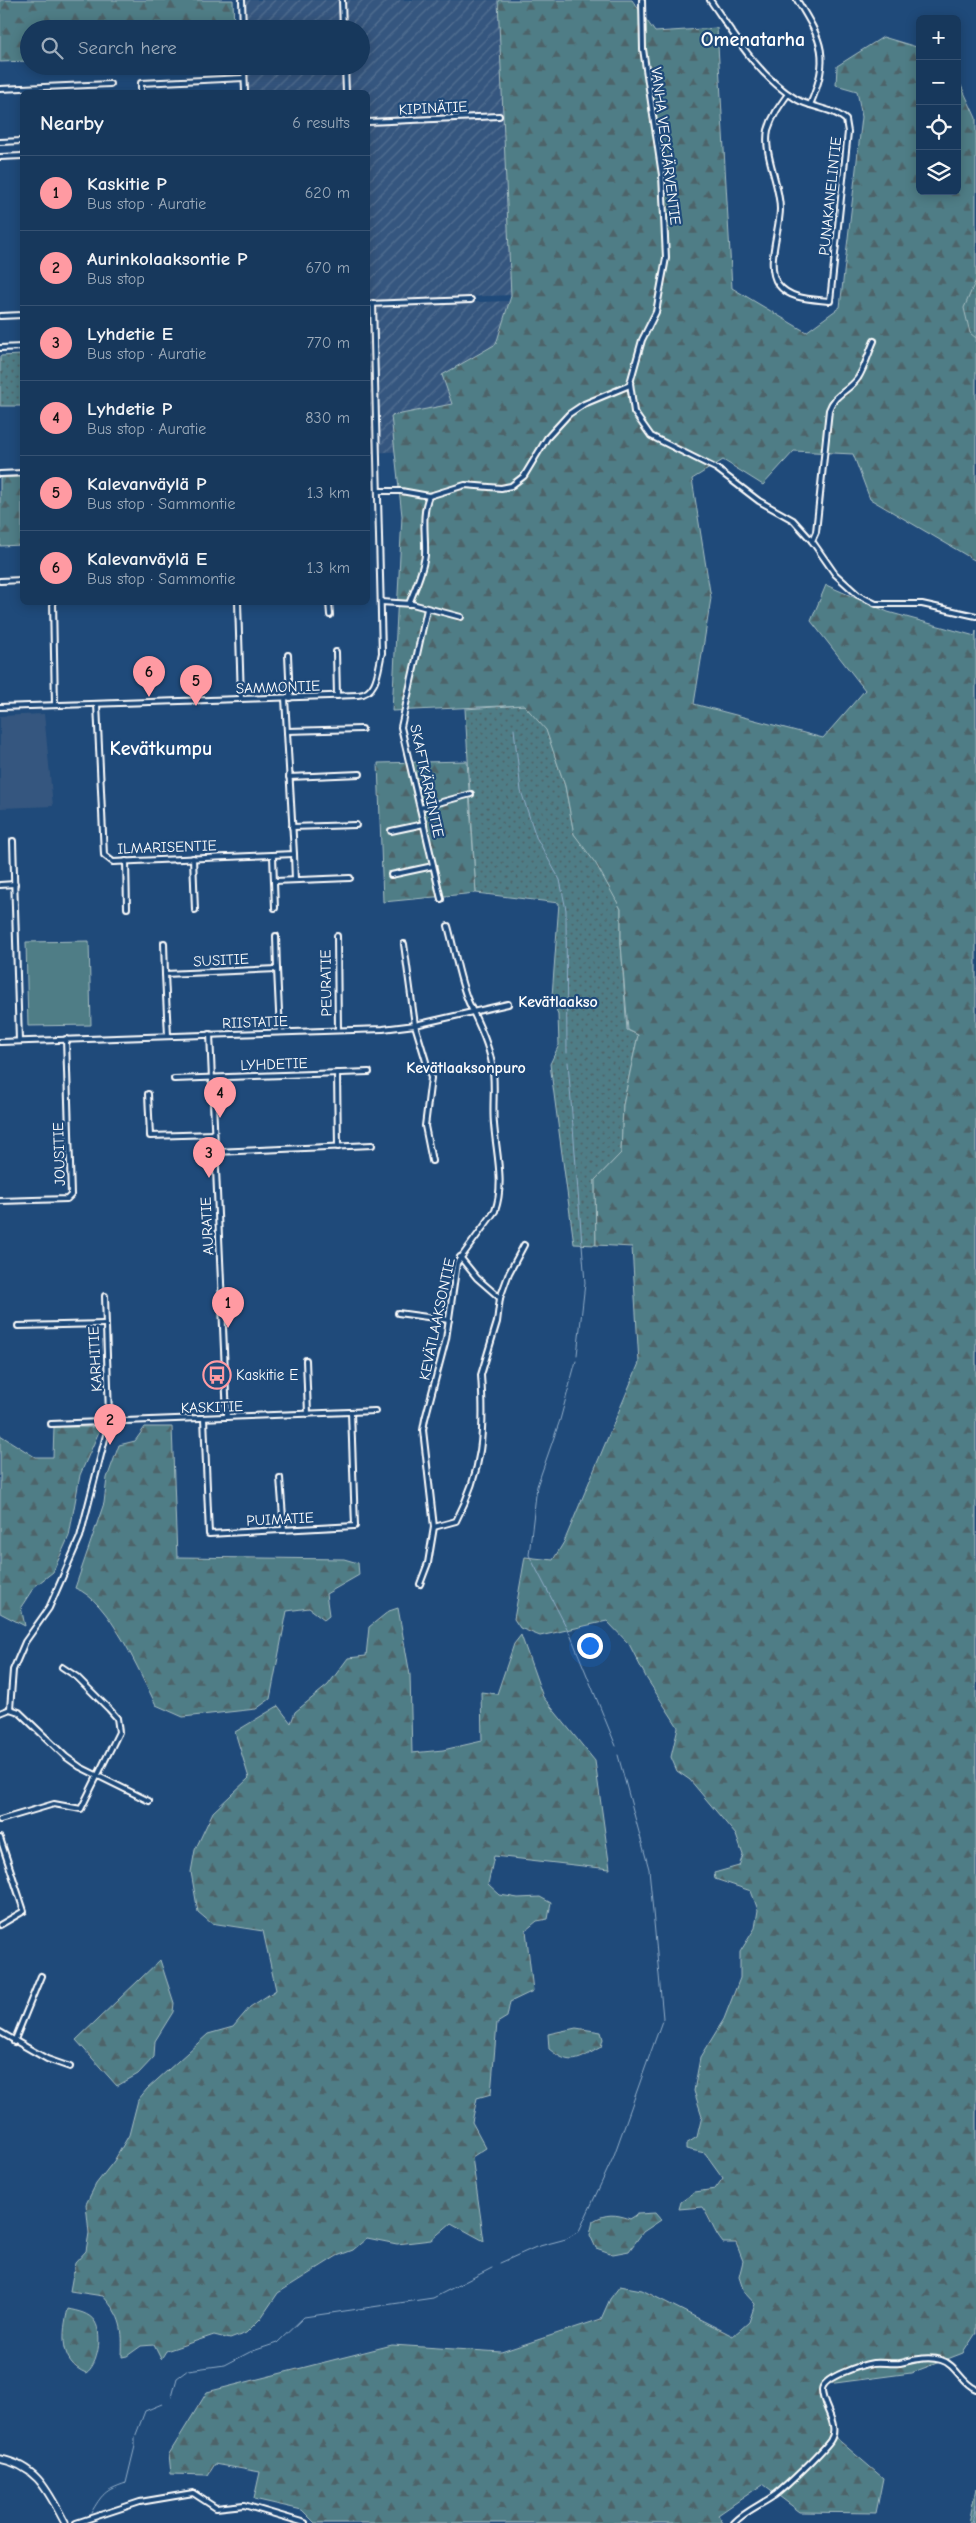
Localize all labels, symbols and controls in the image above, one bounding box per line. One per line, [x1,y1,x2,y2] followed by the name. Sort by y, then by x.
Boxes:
[916,15,961,195] map controls
[916,15,961,60] button: +
[20,20,370,75] search box
[701,28,805,51] district label: Omenatarha
[38,34,66,62] icon: search
[78,37,177,59] text: Search here
[916,60,961,105] button: −
[647,66,685,226] street label: VANHA VECKJÄRVENTIE
[398,97,468,119] street label: KIPINÄTIE
[916,105,961,150] button: locate
[40,111,104,135] text: Nearby
[292,114,350,132] text: 6 results
[815,136,845,256] street label: PUNAKANELINTIE
[916,150,961,195] button: layers
[87,173,167,195] text: Kaskitie P
[53,184,59,202] text: 1
[305,184,350,202] text: 620 m
[87,195,206,213] text: Bus stop · Auratie
[87,248,247,270] text: Aurinkolaaksontie P
[52,259,60,277] text: 2
[305,259,350,277] text: 670 m
[87,270,145,288] text: Bus stop
[87,323,173,345] text: Lyhdetie E
[52,334,60,352] text: 3
[307,334,350,352] text: 770 m
[87,345,206,363] text: Bus stop · Auratie
[87,398,172,420] text: Lyhdetie P
[52,409,60,427] text: 4
[305,409,350,427] text: 830 m
[87,420,206,438] text: Bus stop · Auratie
[87,473,206,495] text: Kalevanväylä P
[52,484,60,502] text: 5
[307,484,350,502] text: 1.3 km
[87,495,235,513] text: Bus stop · Sammontie
[87,548,207,570] text: Kalevanväylä E
[52,559,60,577] text: 6
[307,559,350,577] text: 1.3 km
[87,570,235,588] text: Bus stop · Sammontie
[133,656,165,697] pin: 6
[180,665,212,706] pin: 5
[236,677,320,697] street label: SAMMONTIE
[406,723,448,839] street label: SKAFTKÄRRINTIE
[110,737,212,760] district label: Kevätkumpu
[117,836,217,858] street label: ILMARISENTIE
[316,949,336,1017] street label: PEURATIE
[193,950,249,970] street label: SUSITIE
[518,993,598,1011] district label: Kevätlaakso
[222,1012,288,1032] street label: RIISTATIE
[240,1054,308,1074] street label: LYHDETIE
[406,1059,526,1077] district label: Kevätlaaksonpuro
[204,1077,236,1118] pin: 4
[49,1122,69,1186] street label: JOUSITIE
[193,1137,225,1178] pin: 3
[196,1196,218,1256] street label: AURATIE
[415,1256,459,1382] street label: KEVÄTLAAKSONTIE
[212,1287,244,1328] pin: 1
[84,1326,106,1392] street label: KARHITIE
[202,1360,232,1390] bus stop icon: Kaskitie E
[236,1366,298,1384] place label: Kaskitie E
[180,1397,244,1417] street label: KASKITIE
[94,1404,126,1445] pin: 2
[246,1508,314,1530] street label: PUIMATIE
[577,1633,603,1659] your location

